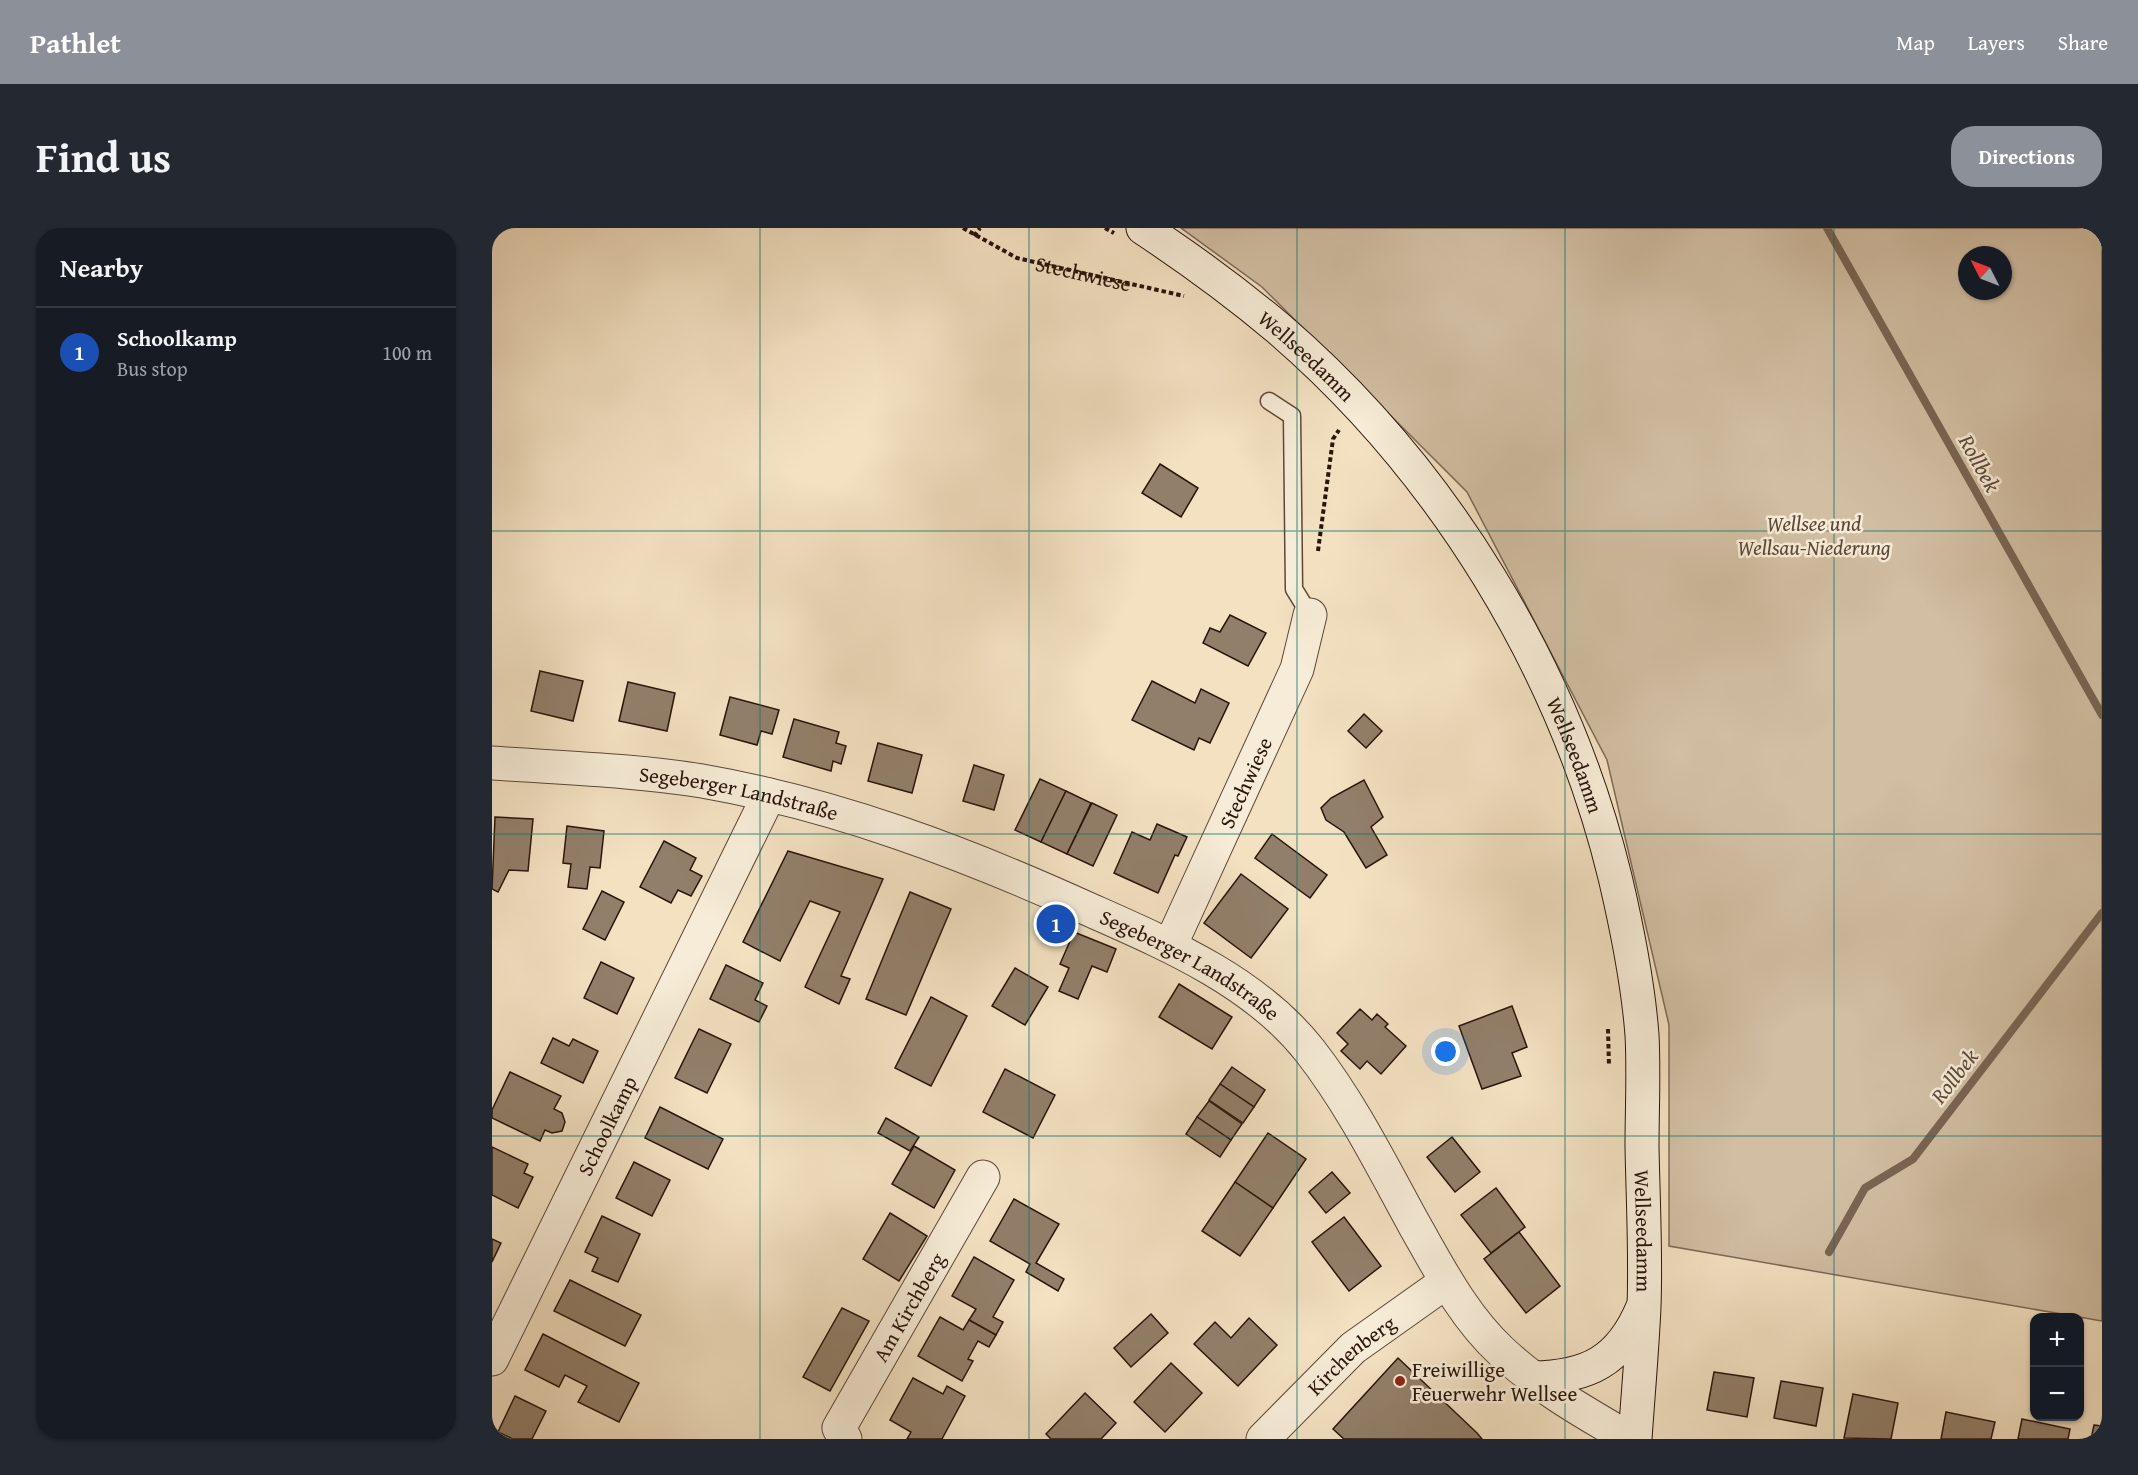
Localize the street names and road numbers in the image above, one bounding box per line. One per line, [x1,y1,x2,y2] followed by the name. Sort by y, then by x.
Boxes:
[1033,247,1135,299] street label: Stechwiese
[1252,303,1362,408] street label: Wellseedamm
[1539,692,1612,817] street label: Wellseedamm
[1211,732,1279,833] street label: Stechwiese
[638,758,842,828] street label: Segeberger Landstraße
[1095,901,1287,1028] street label: Segeberger Landstraße
[569,1071,644,1181] street label: Schoolkamp
[1627,1169,1660,1292] street label: Wellseedamm
[865,1246,952,1368] street label: Am Kirchberg
[1299,1307,1402,1402] street label: Kirchenberg

